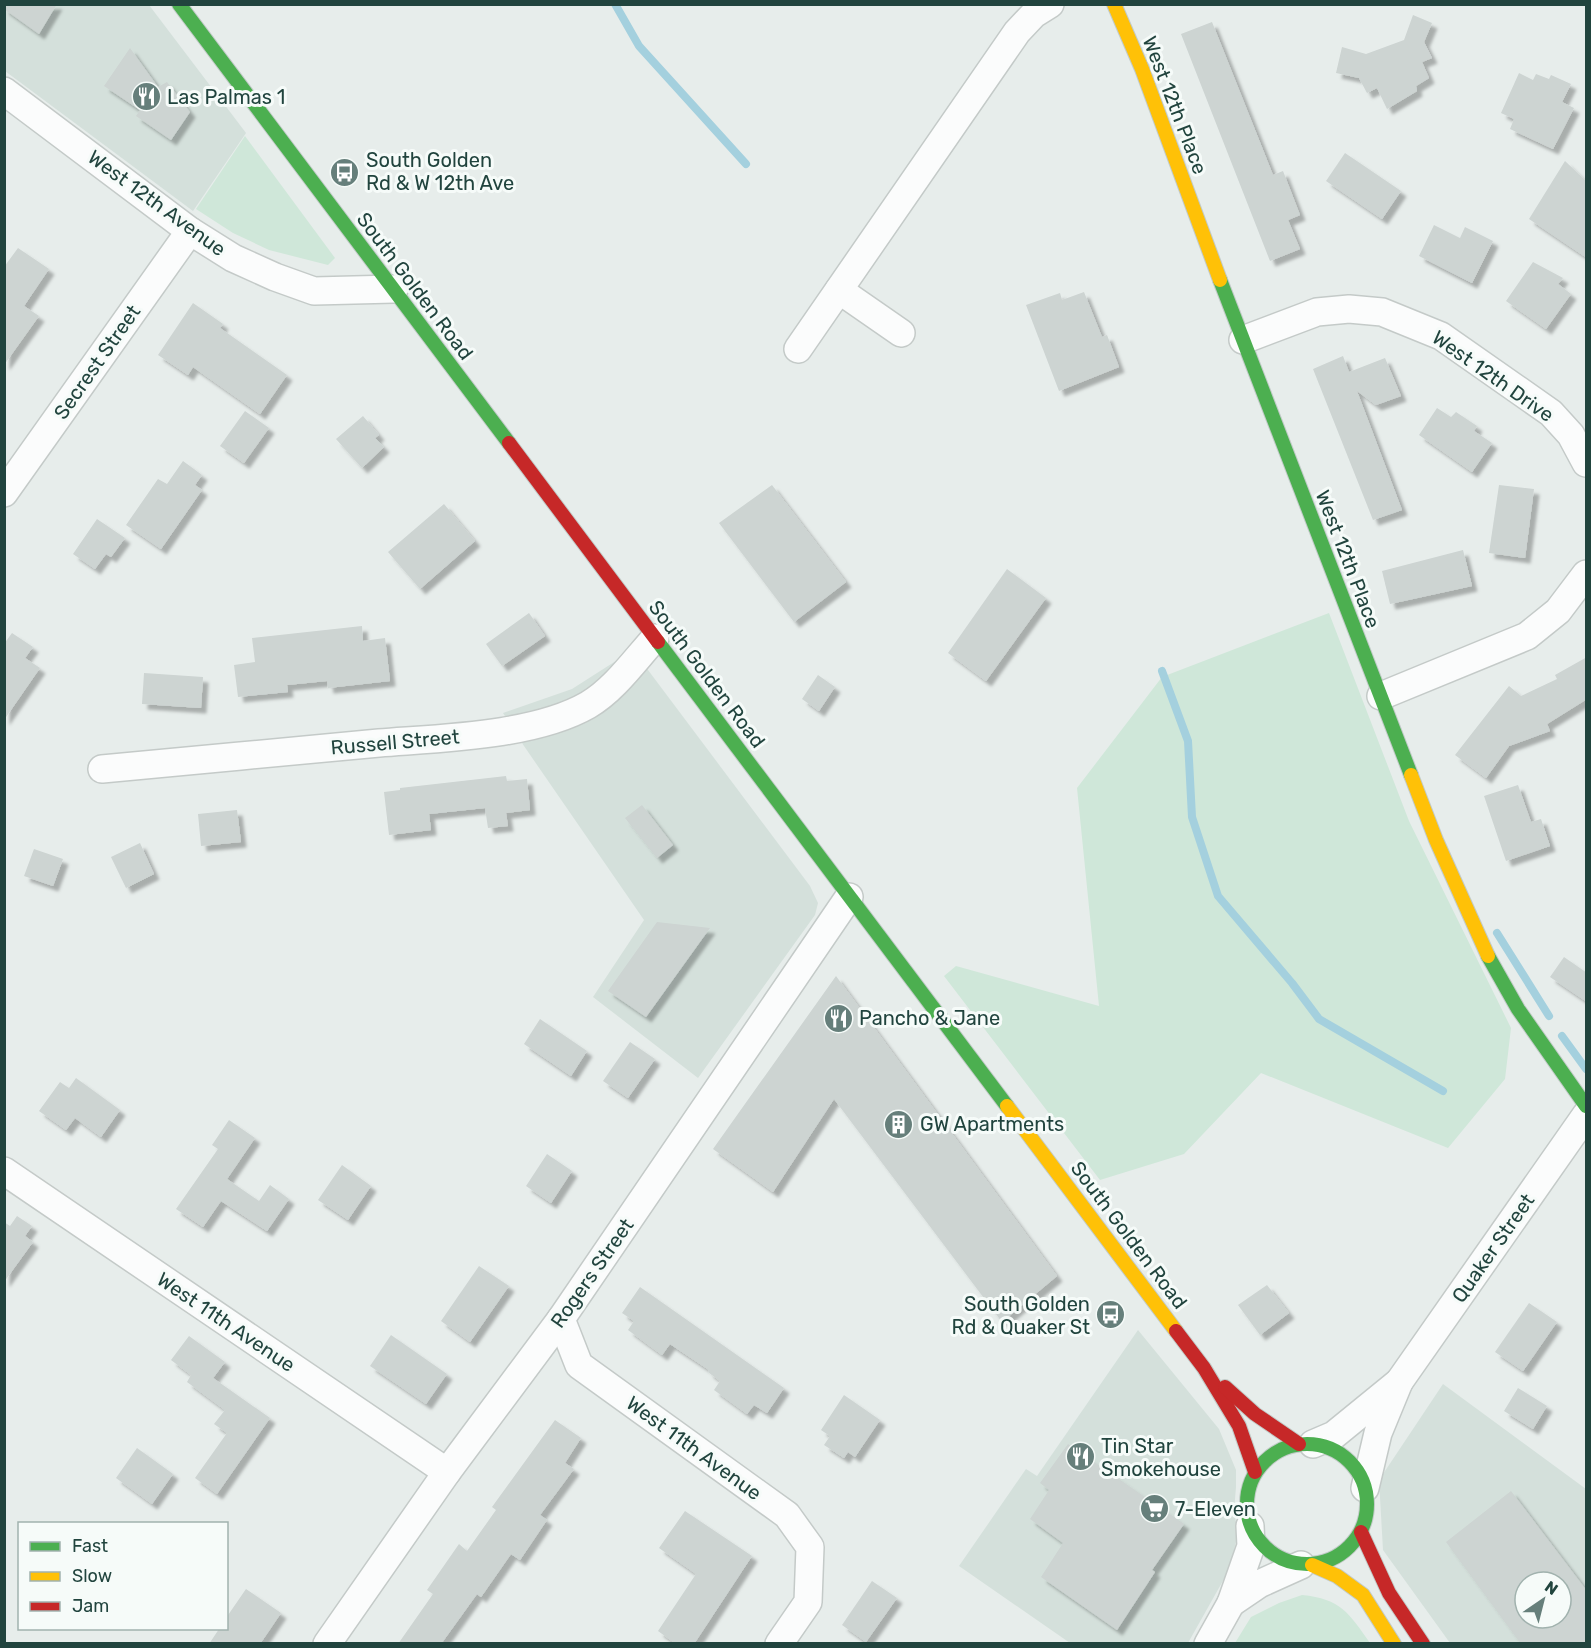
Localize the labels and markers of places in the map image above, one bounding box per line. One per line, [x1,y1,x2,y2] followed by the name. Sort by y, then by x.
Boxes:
[130,81,162,113] restaurant icon: Las Palmas 1
[167,85,285,109] place label: Las Palmas 1
[366,148,514,195] place label: South Golden Rd & W 12th Ave
[329,156,361,188] bus stop icon: South Golden Rd & W 12th Ave
[822,1002,854,1034] restaurant icon: Pancho & Jane
[859,1006,1000,1030] place label: Pancho & Jane
[883,1108,915,1140] building icon: GW Apartments
[920,1112,1064,1136] place label: GW Apartments
[951,1292,1090,1339] place label: South Golden Rd & Quaker St
[1095,1299,1127,1331] bus stop icon: South Golden Rd & Quaker St
[1101,1434,1221,1481] place label: Tin Star Smokehouse
[1064,1441,1096,1473] restaurant icon: Tin Star Smokehouse
[1138,1493,1170,1525] supermarket icon: 7-Eleven
[1175,1497,1256,1521] place label: 7-Eleven

